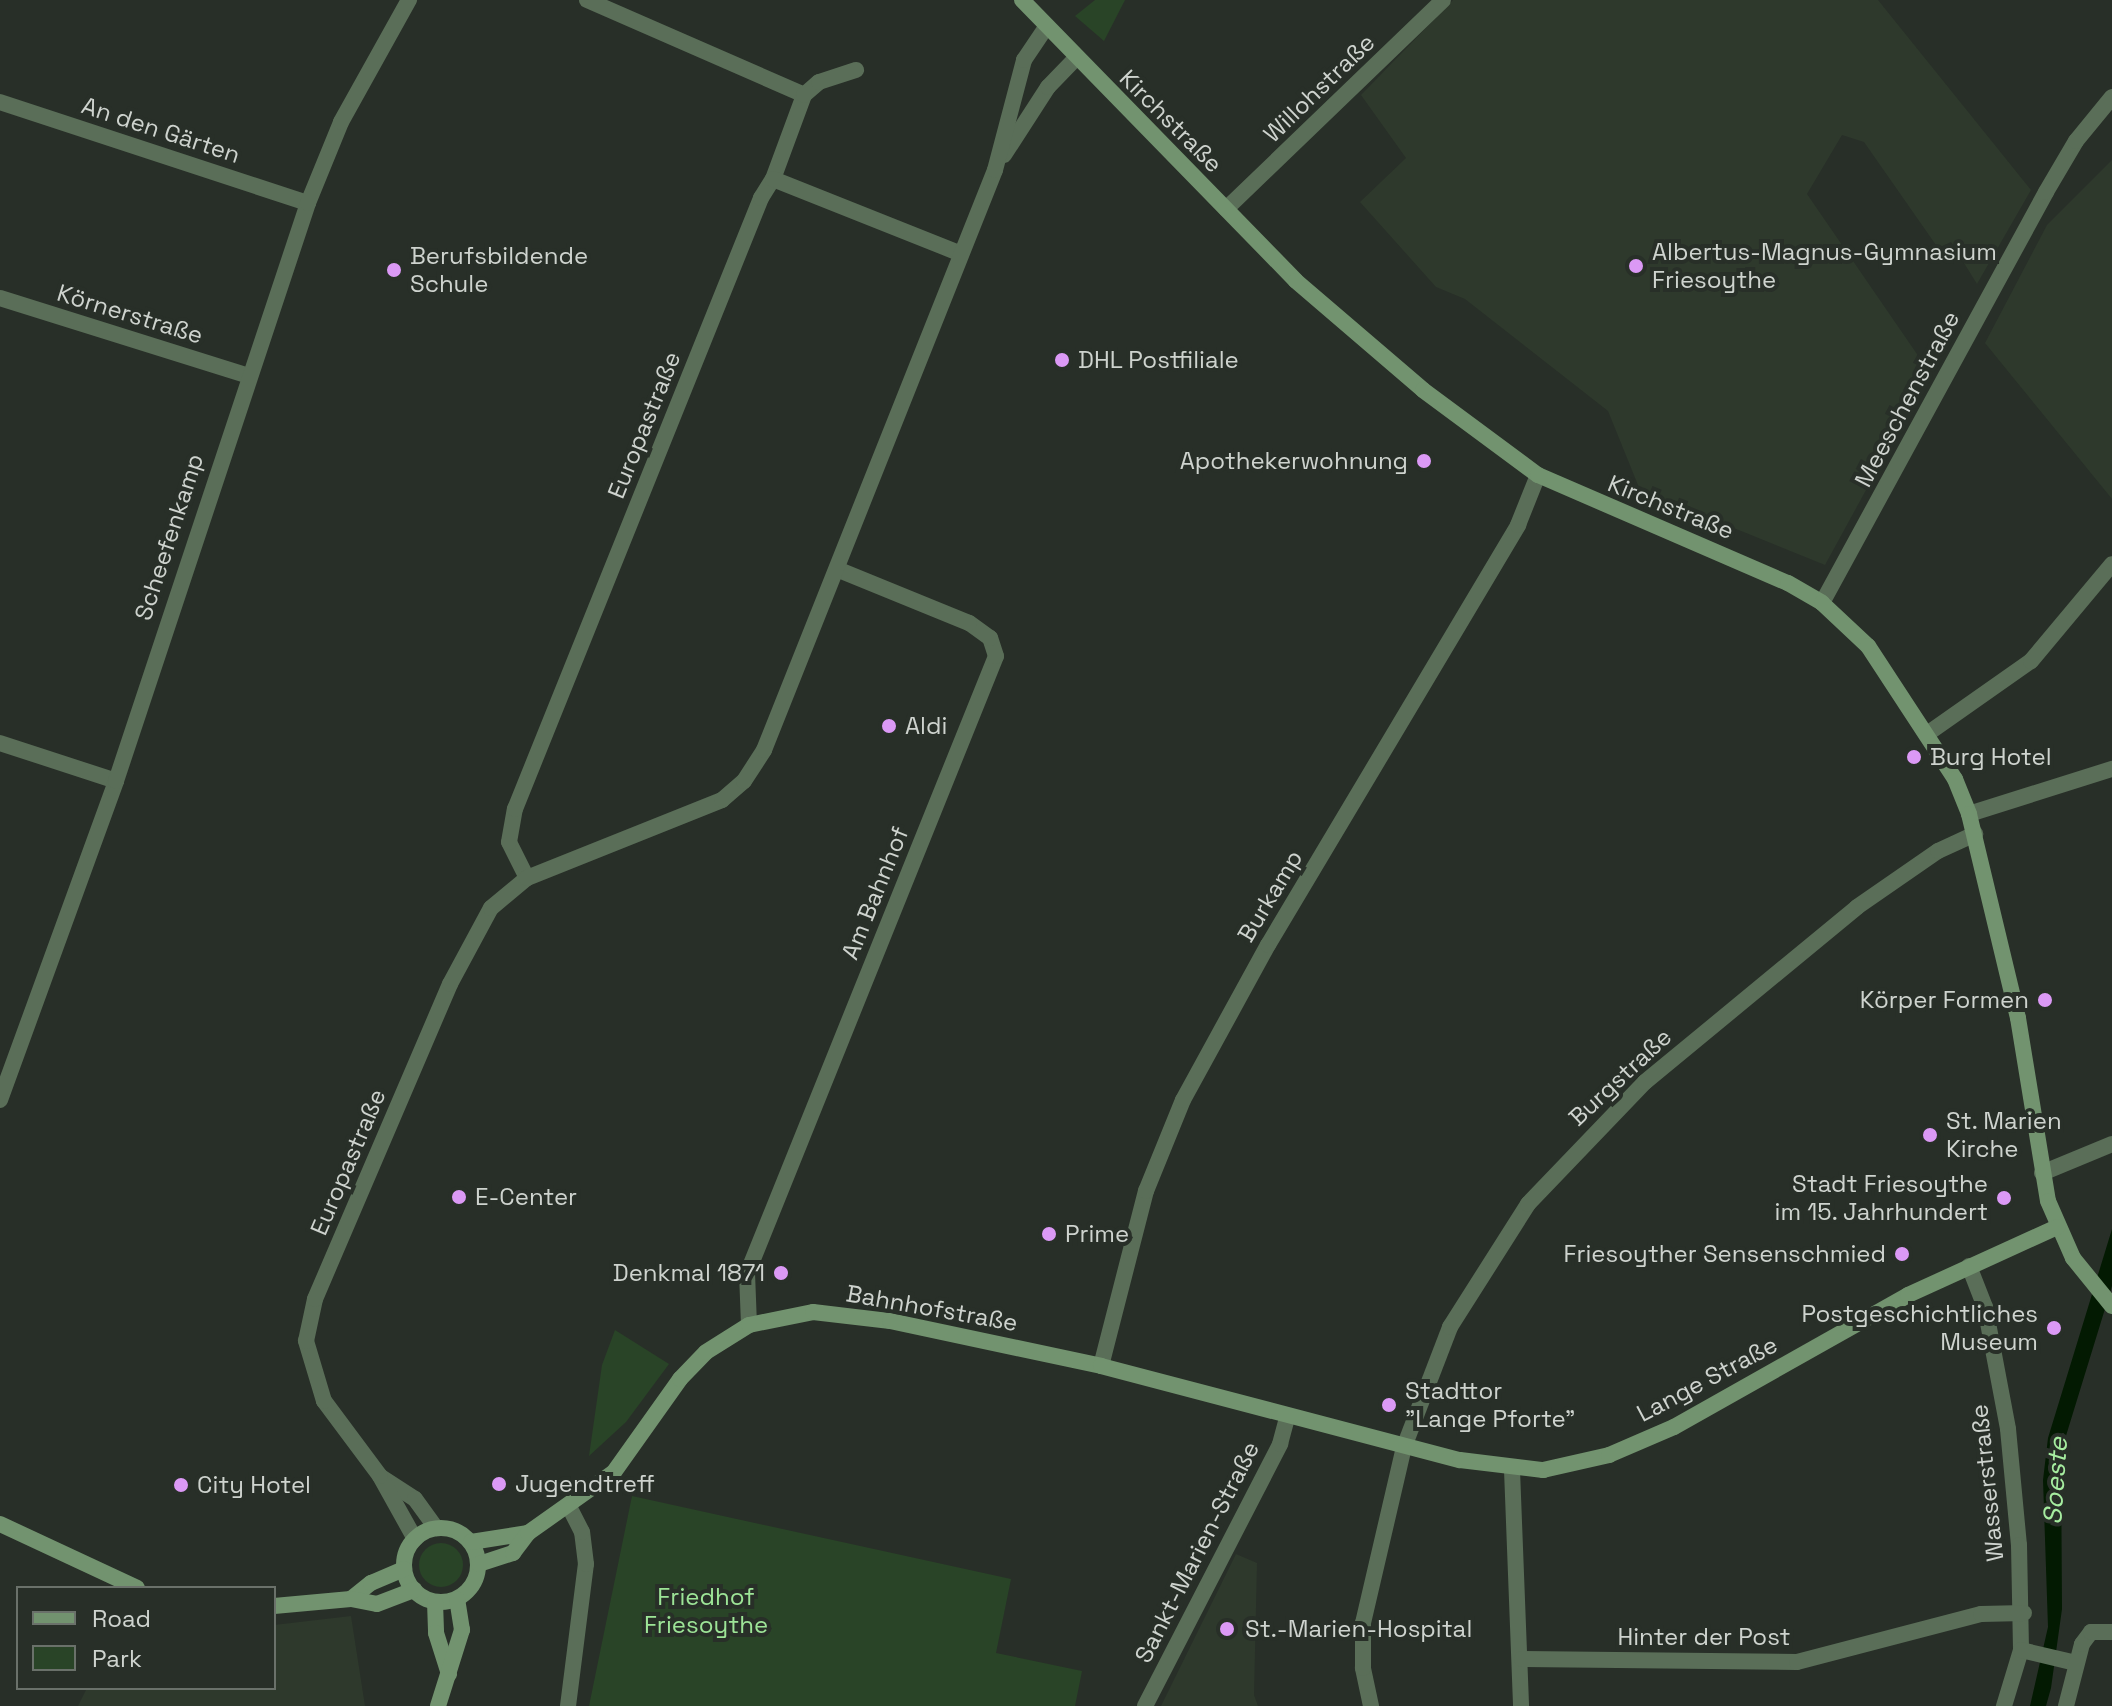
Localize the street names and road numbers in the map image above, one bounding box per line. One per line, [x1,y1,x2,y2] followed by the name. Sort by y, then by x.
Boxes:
[1257,28,1381,148] street label: Willohstraße
[1114,64,1228,178] street label: Kirchstraße
[78,91,244,169] street label: An den Gärten
[54,278,206,350] street label: Körnerstraße
[1849,306,1965,492] street label: Meeschenstraße
[601,347,687,503] street label: Europastraße
[129,450,209,624] street label: Scheefenkamp
[1604,469,1738,545] street label: Kirchstraße
[835,822,915,964] street label: Am Bahnhof
[1231,845,1309,947] street label: Burkamp
[1563,1022,1677,1132] street label: Burgstraße
[304,1085,392,1239] street label: Europastraße
[844,1279,1020,1337] street label: Bahnhofstraße
[1632,1330,1782,1428] street label: Lange Straße
[1964,1403,2010,1563] street label: Wasserstraße
[1129,1437,1265,1667] street label: Sankt-Marien-Straße
[1617,1623,1791,1651] street label: Hinter der Post

